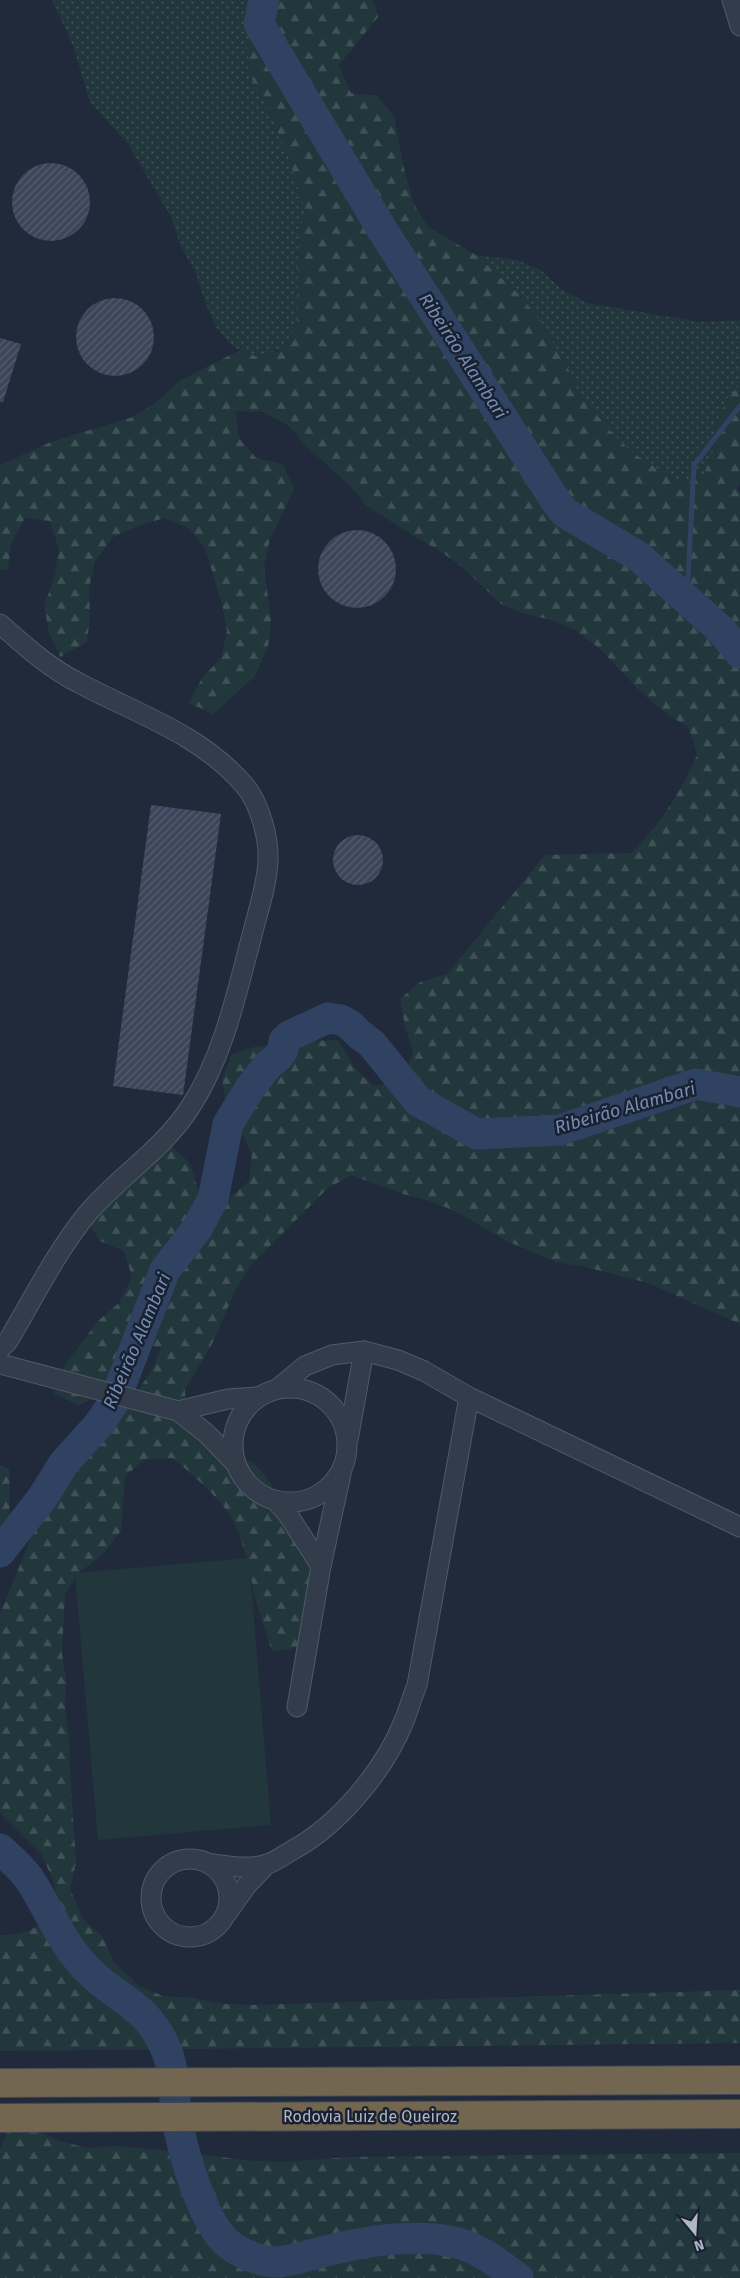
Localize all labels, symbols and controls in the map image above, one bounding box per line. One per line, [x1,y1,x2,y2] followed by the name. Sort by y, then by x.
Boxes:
[414,289,512,423] water label: Ribeirão Alambari
[552,1077,698,1139] water label: Ribeirão Alambari
[98,1270,176,1412] water label: Ribeirão Alambari
[283,2107,457,2126] street label: Rodovia Luiz de Queiroz
[670,2208,720,2258] north arrow
[692,2235,706,2254] text: N

